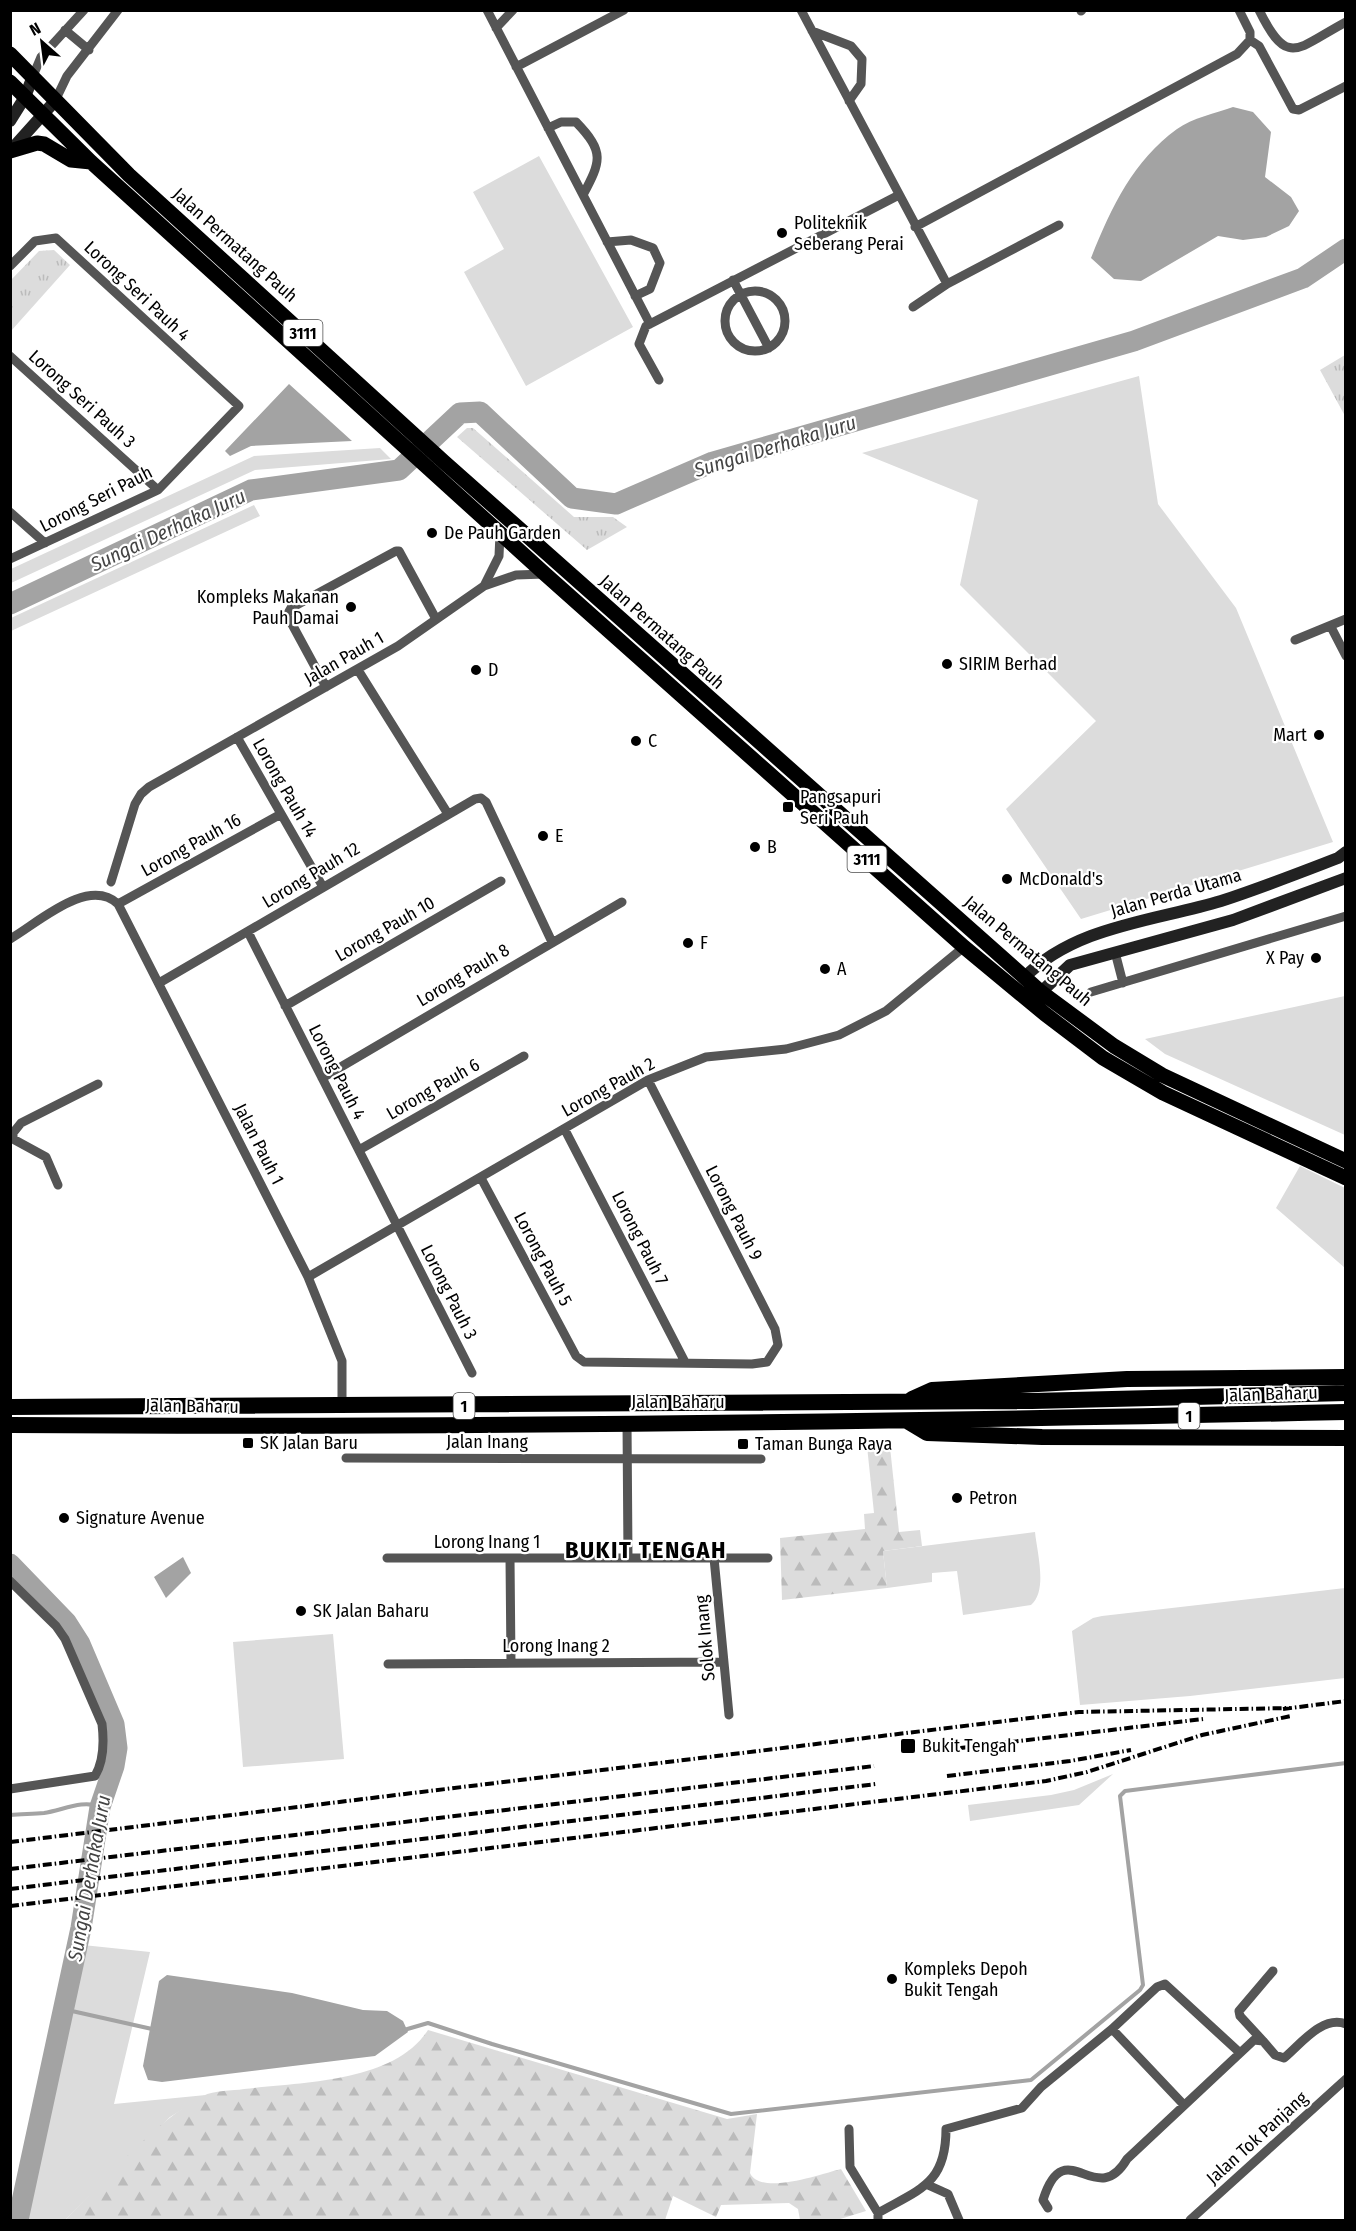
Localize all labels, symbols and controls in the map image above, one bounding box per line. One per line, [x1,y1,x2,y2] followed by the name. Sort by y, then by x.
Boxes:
[12,12,72,72] north arrow
[26,19,44,40] text: N
[168,183,302,307] street label: Jalan Permatang Pauh
[794,212,904,255] place label: Politeknik Seberang Perai
[775,226,789,240] marker: Politeknik Seberang Perai
[80,236,195,346] street label: Lorong Seri Pauh 4
[284,320,322,346] road number: 3111
[24,345,140,453] street label: Lorong Seri Pauh 3
[690,410,859,482] water label: Sungai Derhaka Juru
[36,461,156,537] street label: Lorong Seri Pauh
[86,484,249,577] water label: Sungai Derhaka Juru
[444,522,561,544] place label: De Pauh Garden
[425,526,439,540] marker: De Pauh Garden
[595,570,729,694] street label: Jalan Permatang Pauh
[197,586,339,629] place label: Kompleks Makanan Pauh Damai
[344,600,358,614] marker: Kompleks Makanan Pauh Damai
[300,626,388,690] street label: Jalan Pauh 1
[959,653,1057,675] place label: SIRIM Berhad
[940,657,954,671] marker: SIRIM Berhad
[488,659,498,681] place label: D
[469,663,483,677] marker: D
[1273,724,1307,746] place label: Mart
[1312,728,1326,742] marker: Mart
[648,730,657,752] place label: C
[629,734,643,748] marker: C
[248,735,322,842] street label: Lorong Pauh 14
[800,786,881,829] place label: Pangsapuri Seri Pauh
[781,800,795,814] marker: Pangsapuri Seri Pauh
[137,808,245,881] street label: Lorong Pauh 16
[555,825,563,847] place label: E
[536,829,550,843] marker: E
[767,836,777,858] place label: B
[258,837,364,913] street label: Lorong Pauh 12
[748,840,762,854] marker: B
[848,846,886,872] road number: 3111
[1108,864,1244,922] street label: Jalan Perda Utama
[1019,868,1103,890] place label: McDonald's
[1000,872,1014,886] marker: McDonald's
[959,891,1097,1011] street label: Jalan Permatang Pauh
[331,892,439,966] street label: Lorong Pauh 10
[700,932,708,954] place label: F
[681,936,695,950] marker: F
[413,939,513,1011] street label: Lorong Pauh 8
[1266,947,1304,969] place label: X Pay
[1309,951,1323,965] marker: X Pay
[837,958,847,980] place label: A
[818,962,832,976] marker: A
[304,1021,370,1123] street label: Lorong Pauh 4
[558,1052,658,1122] street label: Lorong Pauh 2
[383,1053,484,1124] street label: Lorong Pauh 6
[229,1100,289,1188] street label: Jalan Pauh 1
[701,1162,767,1264] street label: Lorong Pauh 9
[607,1187,673,1289] street label: Lorong Pauh 7
[509,1208,577,1310] street label: Lorong Pauh 5
[416,1241,482,1343] street label: Lorong Pauh 3
[1224,1381,1318,1407] street label: Jalan Baharu
[631,1391,725,1413] street label: Jalan Baharu
[454,1393,474,1419] road number: 1
[145,1394,239,1418] street label: Jalan Baharu
[1178,1403,1200,1429] road number: 1
[446,1431,528,1453] street label: Jalan Inang
[260,1432,358,1454] place label: SK Jalan Baru
[755,1433,893,1455] place label: Taman Bunga Raya
[241,1436,255,1450] marker: SK Jalan Baru
[736,1437,750,1451] marker: Taman Bunga Raya
[969,1487,1017,1509] place label: Petron
[950,1491,964,1505] marker: Petron
[76,1507,205,1529] place label: Signature Avenue
[57,1511,71,1525] marker: Signature Avenue
[434,1531,540,1553] street label: Lorong Inang 1
[565,1536,727,1564] district label: BUKIT TENGAH
[690,1594,720,1682] street label: Solok Inang
[313,1600,429,1622] place label: SK Jalan Baharu
[294,1604,308,1618] marker: SK Jalan Baharu
[502,1635,610,1657] street label: Lorong Inang 2
[922,1735,1016,1757] place label: Bukit Tengah
[899,1737,917,1755] marker: Bukit Tengah
[62,1793,115,1964] water label: Sungai Derhaka Juru
[904,1958,1028,2001] place label: Kompleks Depoh Bukit Tengah
[885,1972,899,1986] marker: Kompleks Depoh Bukit Tengah
[1202,2087,1312,2189] street label: Jalan Tok Panjang

